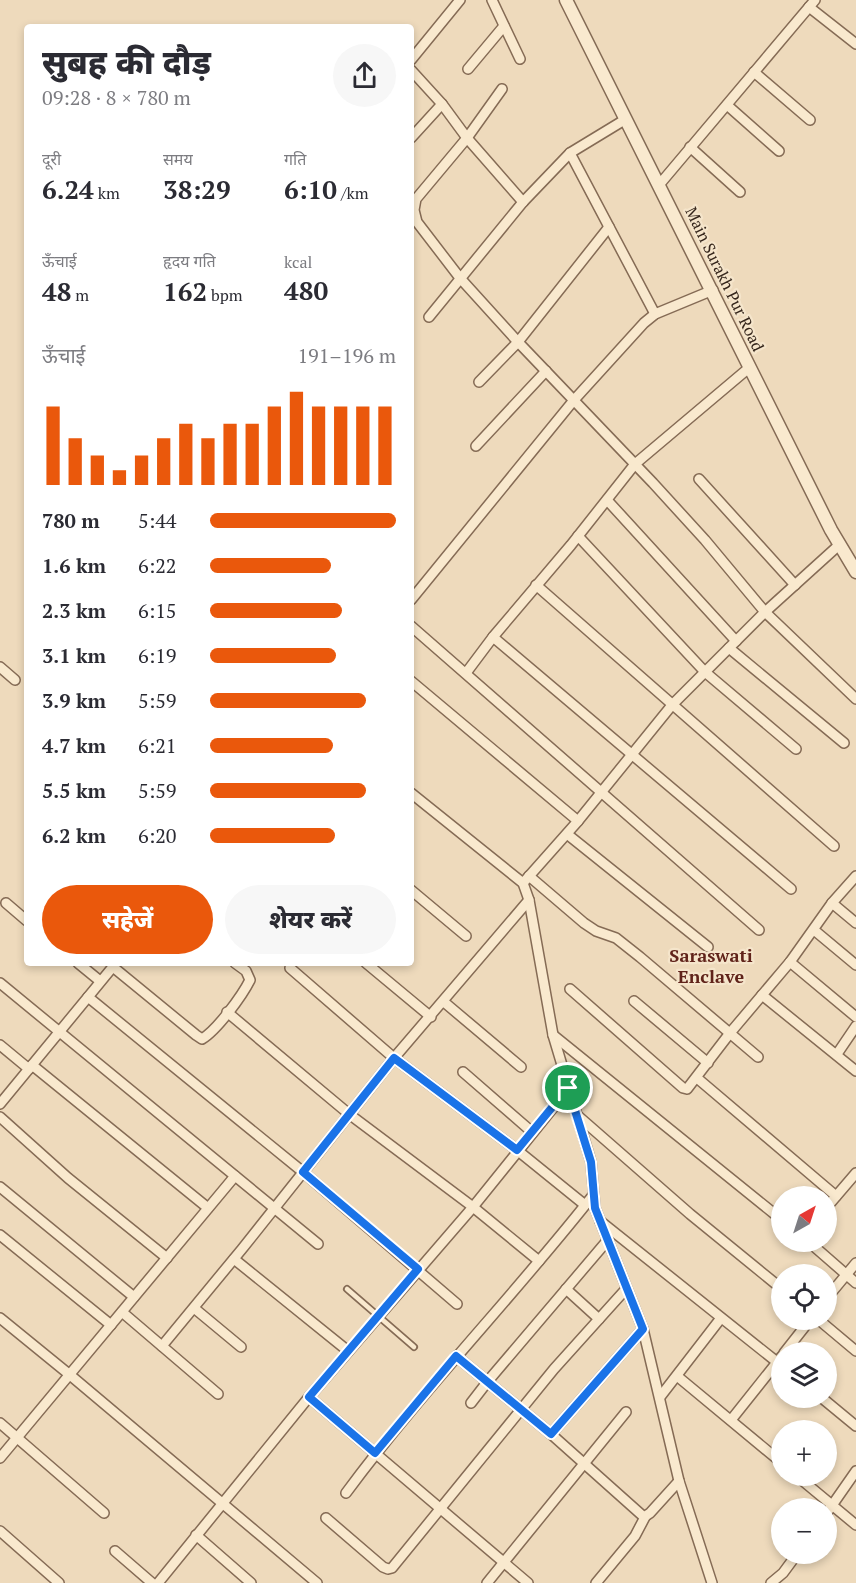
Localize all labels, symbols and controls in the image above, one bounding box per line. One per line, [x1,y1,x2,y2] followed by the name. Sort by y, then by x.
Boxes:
[42,40,211,83] text: सुबह की दौड़
[333,44,396,107] button: share
[42,84,191,111] text: 09:28 · 8 × 780 m
[42,148,61,170] text: दूरी
[163,148,193,170] text: समय
[284,148,306,170] text: गति
[42,172,94,206] text: 6.24
[163,172,231,206] text: 38:29
[284,172,337,206] text: 6:10
[94,182,120,204] text: km
[337,182,368,204] text: /km
[680,203,770,355] street label: Main Surakh Pur Road
[42,250,77,272] text: ऊँचाई
[163,250,216,272] text: हृदय गति
[284,251,312,273] text: kcal
[284,273,328,307] text: 480
[42,274,71,308] text: 48
[163,274,207,308] text: 162
[71,284,89,306] text: m
[207,284,243,306] text: bpm
[42,342,85,369] text: ऊँचाई
[297,342,396,369] text: 191–196 m
[42,507,100,534] text: 780 m
[138,507,177,534] text: 5:44
[42,552,106,579] text: 1.6 km
[138,552,177,579] text: 6:22
[42,597,106,624] text: 2.3 km
[138,597,177,624] text: 6:15
[42,642,106,669] text: 3.1 km
[138,642,177,669] text: 6:19
[42,687,106,714] text: 3.9 km
[138,687,177,714] text: 5:59
[42,732,106,759] text: 4.7 km
[138,732,177,759] text: 6:21
[42,777,106,804] text: 5.5 km
[138,777,177,804] text: 5:59
[42,822,106,849] text: 6.2 km
[138,822,177,849] text: 6:20
[42,885,213,954] button: सहेजें
[225,885,396,954] button: शेयर करें
[669,943,753,988] district label: Saraswati Enclave
[542,1062,593,1113] pin
[551,1071,584,1104] icon: arrive
[771,1186,837,1252] north arrow
[771,1186,837,1564] map controls
[771,1264,837,1330] button: locate
[771,1342,837,1408] button: layers
[771,1420,837,1486] button: +
[771,1498,837,1564] button: −

